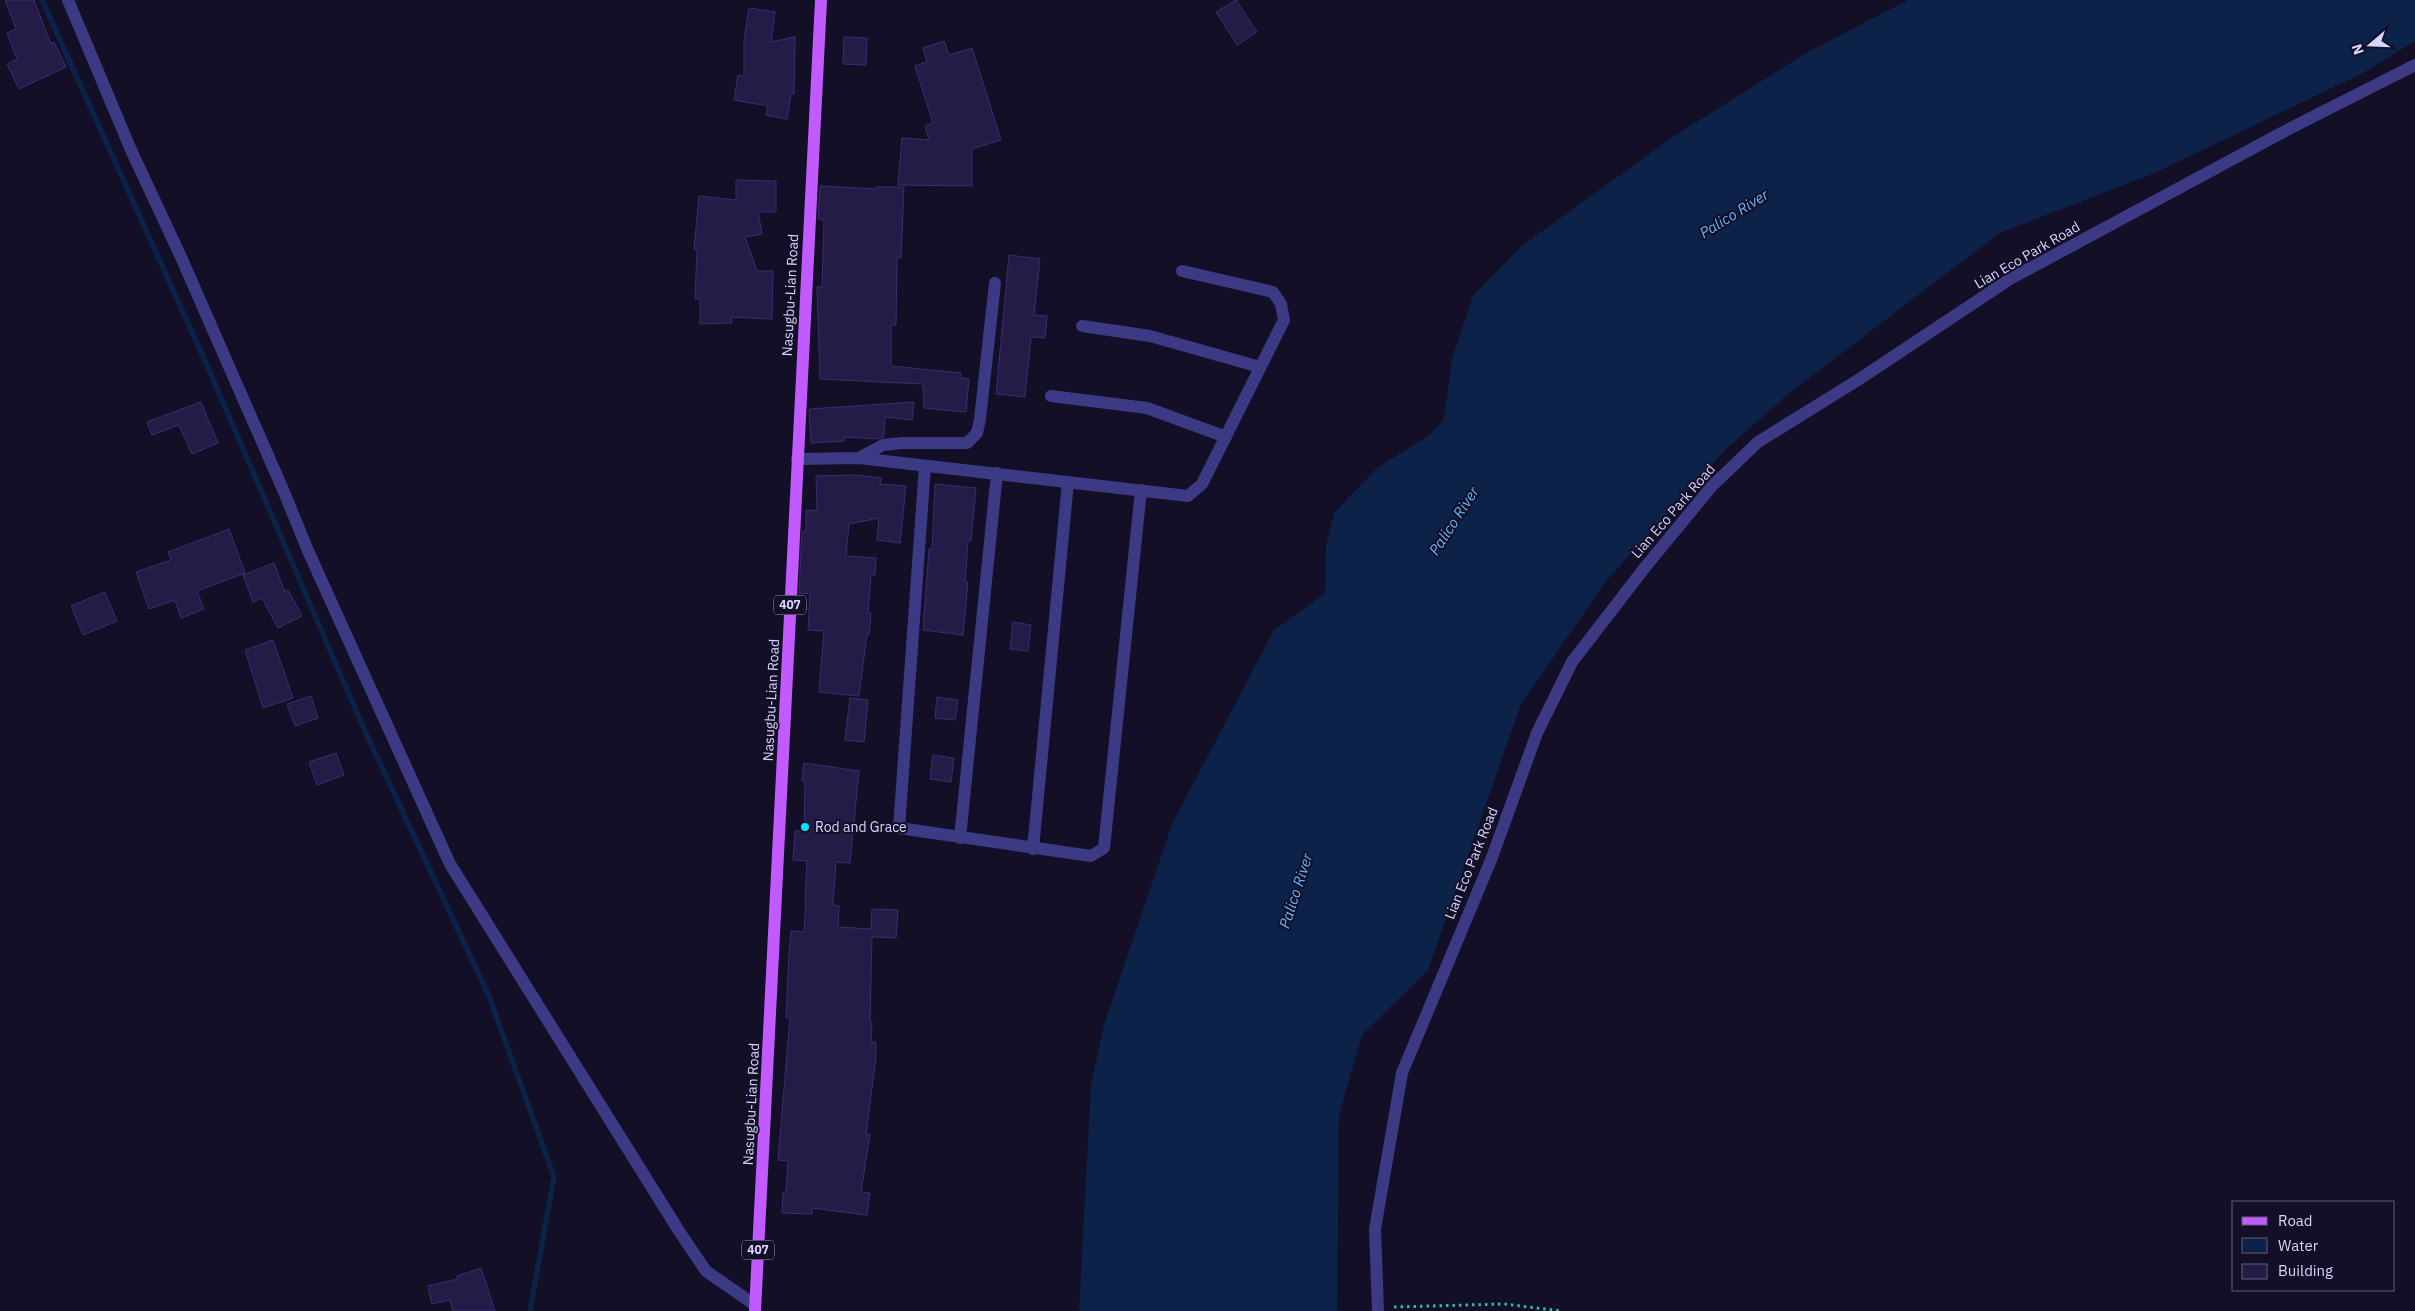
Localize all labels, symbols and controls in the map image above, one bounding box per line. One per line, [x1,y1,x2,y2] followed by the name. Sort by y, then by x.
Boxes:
[2345,20,2395,70] north arrow
[2348,42,2368,57] text: N
[1696,185,1772,242] water label: Palico River
[1971,217,2083,293] street label: Lian Eco Park Road
[778,233,802,357] street label: Nasugbu-Lian Road
[1627,460,1719,562] street label: Lian Eco Park Road
[1424,482,1483,559] water label: Palico River
[774,596,806,614] road number: 407
[759,638,783,762] street label: Nasugbu-Lian Road
[1440,804,1502,922] street label: Lian Eco Park Road
[815,818,907,836] place label: Rod and Grace
[799,821,811,833] marker: Rod and Grace
[1274,850,1317,931] water label: Palico River
[739,1042,763,1166] street label: Nasugbu-Lian Road
[2232,1201,2395,1291] legend
[2278,1211,2313,1230] text: Road
[2278,1236,2319,1255] text: Water
[742,1240,774,1260] road number: 407
[2278,1261,2333,1280] text: Building

